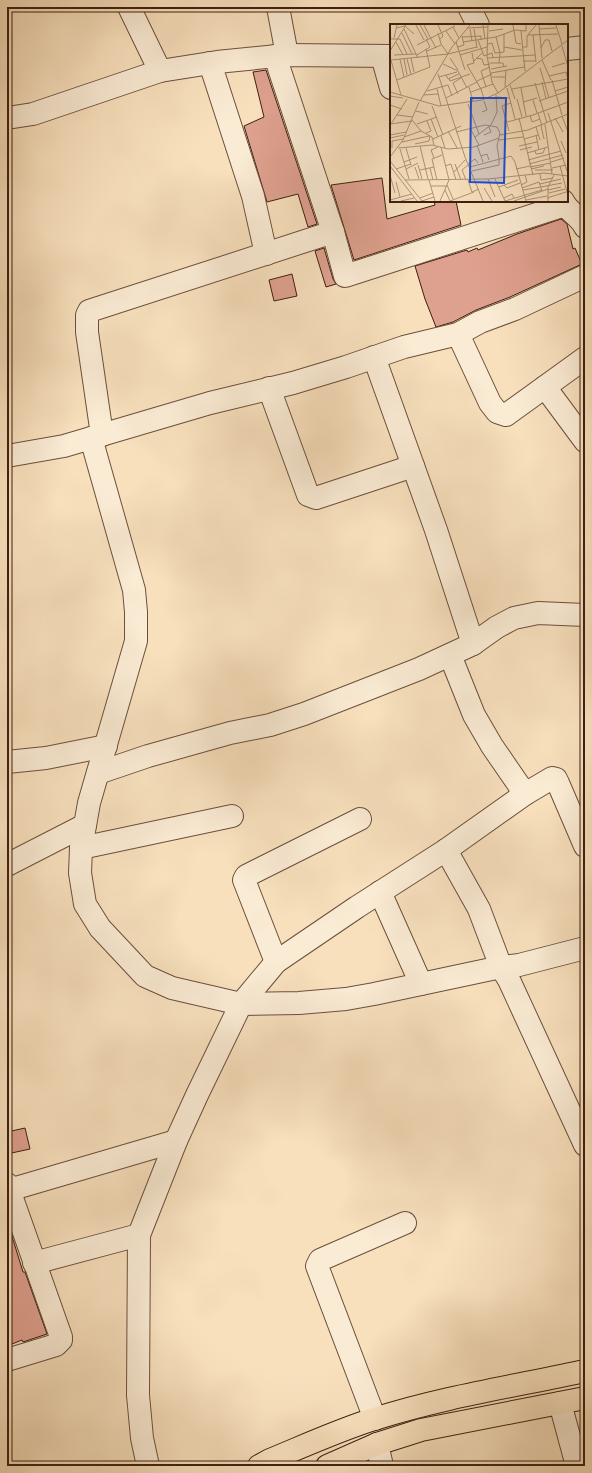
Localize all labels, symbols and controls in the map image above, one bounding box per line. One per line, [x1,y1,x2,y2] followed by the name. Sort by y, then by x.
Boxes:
[390,24,568,202] inset map

